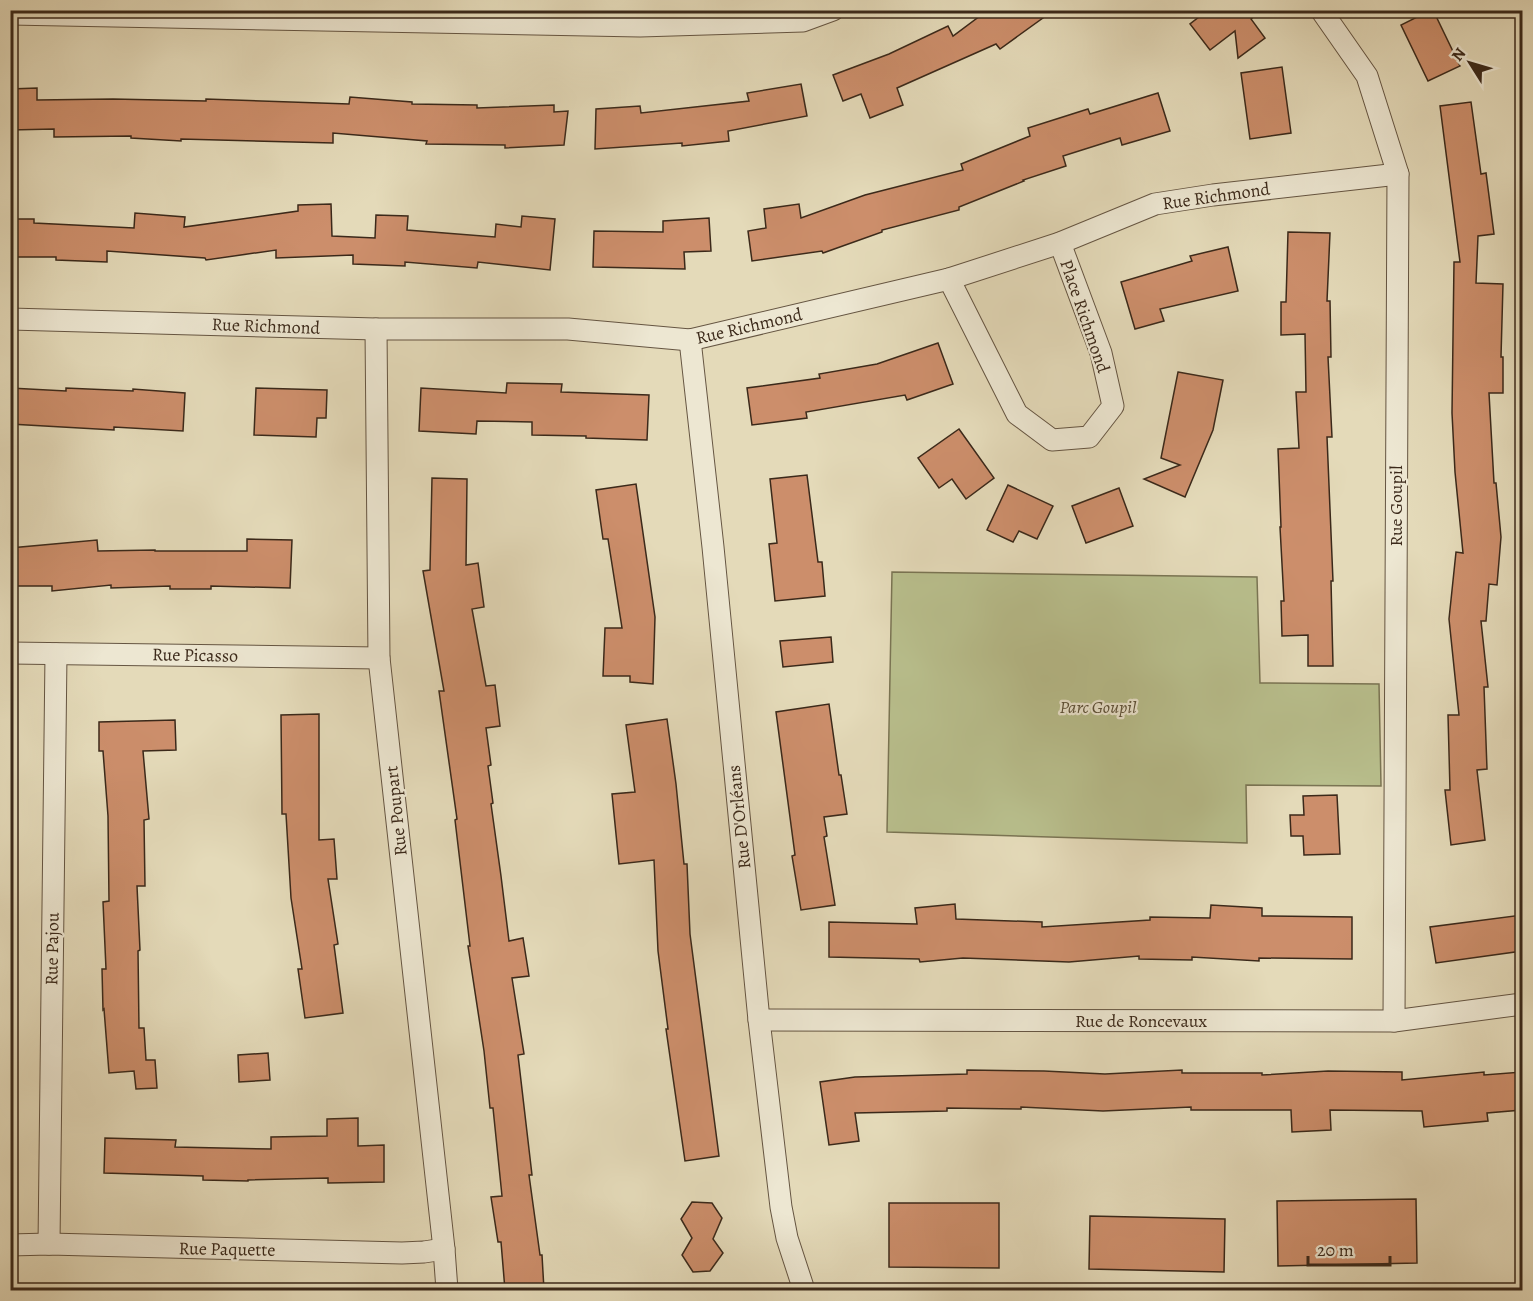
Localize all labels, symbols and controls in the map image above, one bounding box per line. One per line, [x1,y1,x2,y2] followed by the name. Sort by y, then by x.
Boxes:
[1440,33,1500,93] north arrow
[1447,43,1471,66] text: N
[1161,177,1272,215] street label: Rue Richmond
[1054,256,1116,376] street label: Place Richmond
[693,302,805,350] street label: Rue Richmond
[211,312,321,340] street label: Rue Richmond
[1384,465,1408,547] street label: Rue Goupil
[152,642,238,668] street label: Rue Picasso
[1059,695,1137,719] park label: Parc Goupil
[722,764,756,870] street label: Rue D'Orléans
[379,765,413,857] street label: Rue Poupart
[39,912,65,986] street label: Rue Pajou
[1075,1009,1208,1033] street label: Rue de Roncevaux
[1308,1229,1390,1267] scale bar
[178,1236,276,1262] street label: Rue Paquette
[1317,1238,1354,1262] text: 20 m

